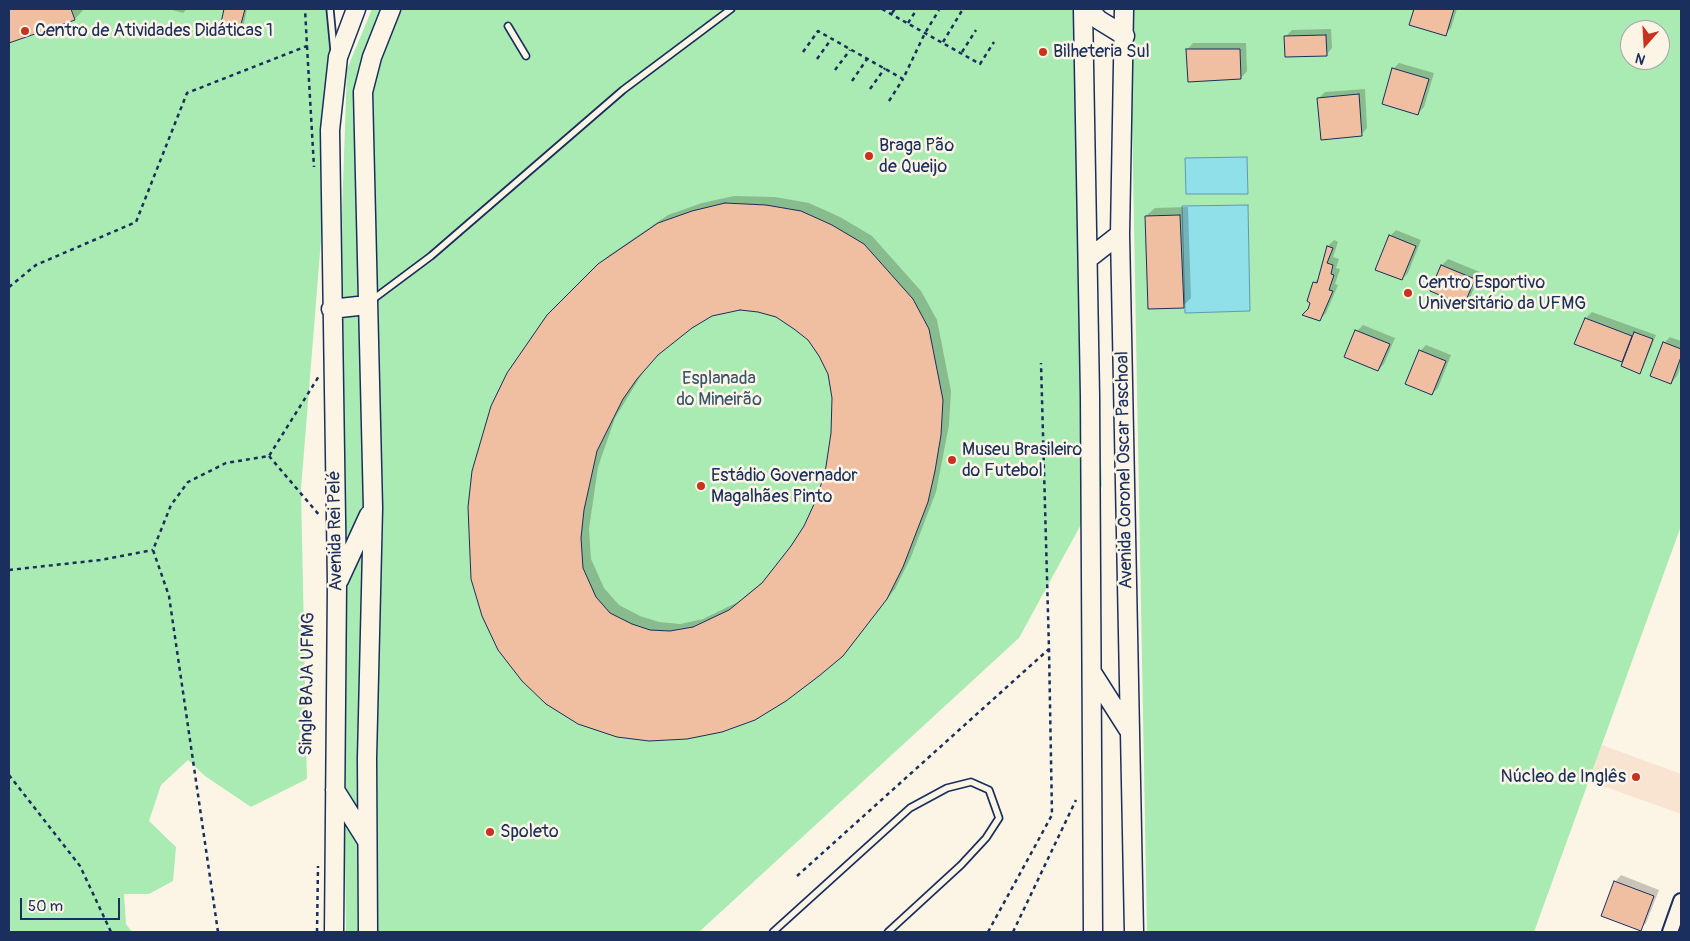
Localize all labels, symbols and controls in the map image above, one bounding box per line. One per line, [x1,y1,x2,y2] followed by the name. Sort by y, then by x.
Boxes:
[35,20,273,42] place label: Centro de Atividades Didáticas 1
[1620,20,1670,70] north arrow
[19,25,31,37] marker: Centro de Atividades Didáticas 1
[1053,41,1150,63] place label: Bilheteria Sul
[1037,46,1049,58] marker: Bilheteria Sul
[1633,49,1648,68] text: N
[879,135,954,178] place label: Braga Pão de Queijo
[863,150,875,162] marker: Braga Pão de Queijo
[1418,272,1586,314] place label: Centro Esportivo Universitário da UFMG
[1402,287,1414,299] marker: Centro Esportivo Universitário da UFMG
[1112,351,1138,589] street label: Avenida Coronel Oscar Paschoal
[676,368,762,410] park label: Esplanada do Mineirão
[962,439,1082,482] place label: Museu Brasileiro do Futebol
[946,454,958,466] marker: Museu Brasileiro do Futebol
[711,465,858,508] place label: Estádio Governador Magalhães Pinto
[324,470,348,592] street label: Avenida Rei Pelé
[695,480,707,492] marker: Estádio Governador Magalhães Pinto
[296,612,320,756] street label: Single BAJA UFMG
[1501,766,1626,788] place label: Núcleo de Inglês
[1630,771,1642,783] marker: Núcleo de Inglês
[500,821,559,843] place label: Spoleto
[484,826,496,838] marker: Spoleto
[22,888,122,920] scale bar
[28,897,63,916] text: 50 m

